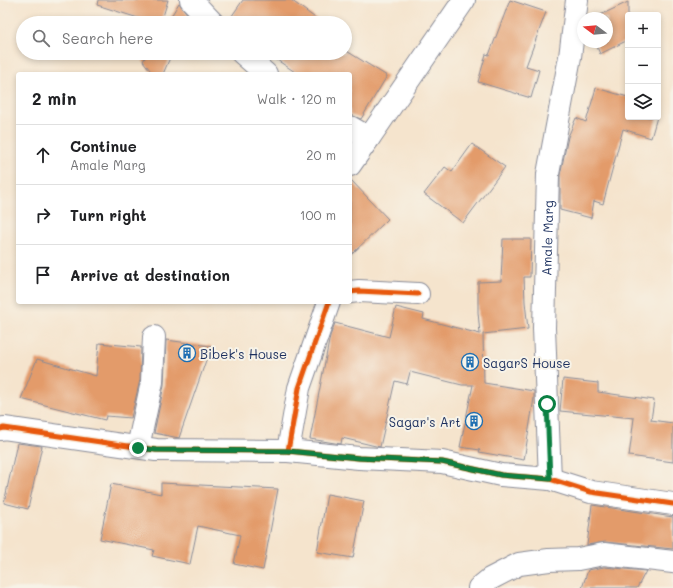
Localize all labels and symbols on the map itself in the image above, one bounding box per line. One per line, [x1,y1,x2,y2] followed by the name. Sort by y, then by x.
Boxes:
[577,12,613,48] north arrow
[537,200,556,276] street label: Amale Marg
[177,343,197,363] building icon: Bibek's House
[200,345,287,362] place label: Bibek's House
[460,352,480,372] building icon: SagarS House
[483,354,571,371] place label: SagarS House
[538,395,556,413] route start
[464,411,484,431] building icon: Sagar's Art
[389,413,461,430] place label: Sagar's Art
[129,439,147,457] route end

